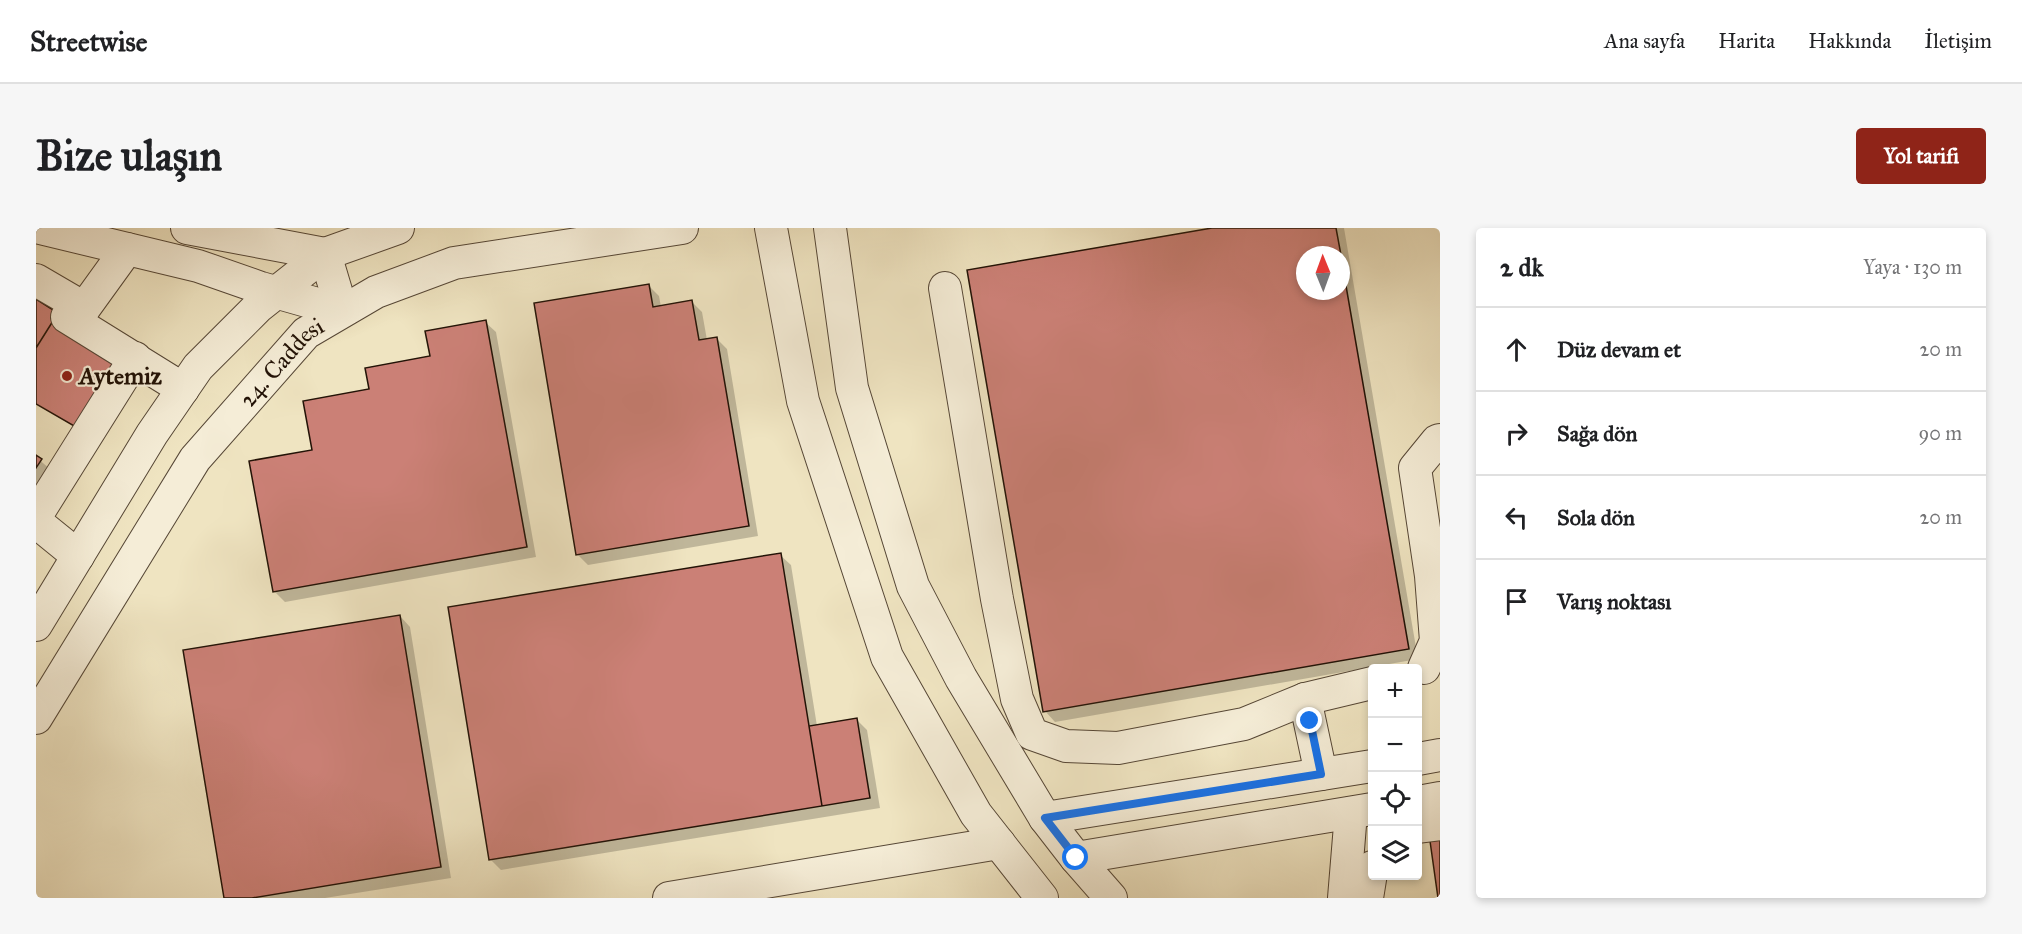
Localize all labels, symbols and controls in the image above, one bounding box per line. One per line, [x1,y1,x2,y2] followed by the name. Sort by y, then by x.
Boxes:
[30,24,147,59] text: Streetwise
[1604,28,1685,54] text: Ana sayfa
[1718,28,1775,54] text: Harita
[1808,28,1891,54] text: Hakkında
[1924,28,1992,54] text: İletişim
[1856,128,1986,184] button: Yol tarifi
[36,130,222,182] text: Bize ulaşın
[1296,246,1350,300] north arrow
[1500,251,1544,283] text: 2 dk
[1863,255,1962,279] text: Yaya · 130 m
[233,311,330,413] street label: 24. Caddesi
[1500,333,1533,366] icon: ahead
[1557,336,1681,363] text: Düz devam et
[1919,337,1962,361] text: 20 m
[77,361,163,391] place label: Aytemiz
[60,369,74,383] marker: Aytemiz
[1500,417,1533,450] icon: right
[1557,420,1637,447] text: Sağa dön
[1919,421,1962,445] text: 90 m
[1500,501,1533,534] icon: left
[1557,504,1635,531] text: Sola dön
[1919,505,1962,529] text: 20 m
[1500,585,1533,618] icon: arrive
[1557,588,1671,615] text: Varış noktası
[1368,664,1422,880] map controls
[1368,664,1422,718] button: +
[1296,707,1322,733] route end
[1368,718,1422,772] button: −
[1368,772,1422,826] button: locate
[1368,826,1422,880] button: layers
[1062,844,1088,870] route start

